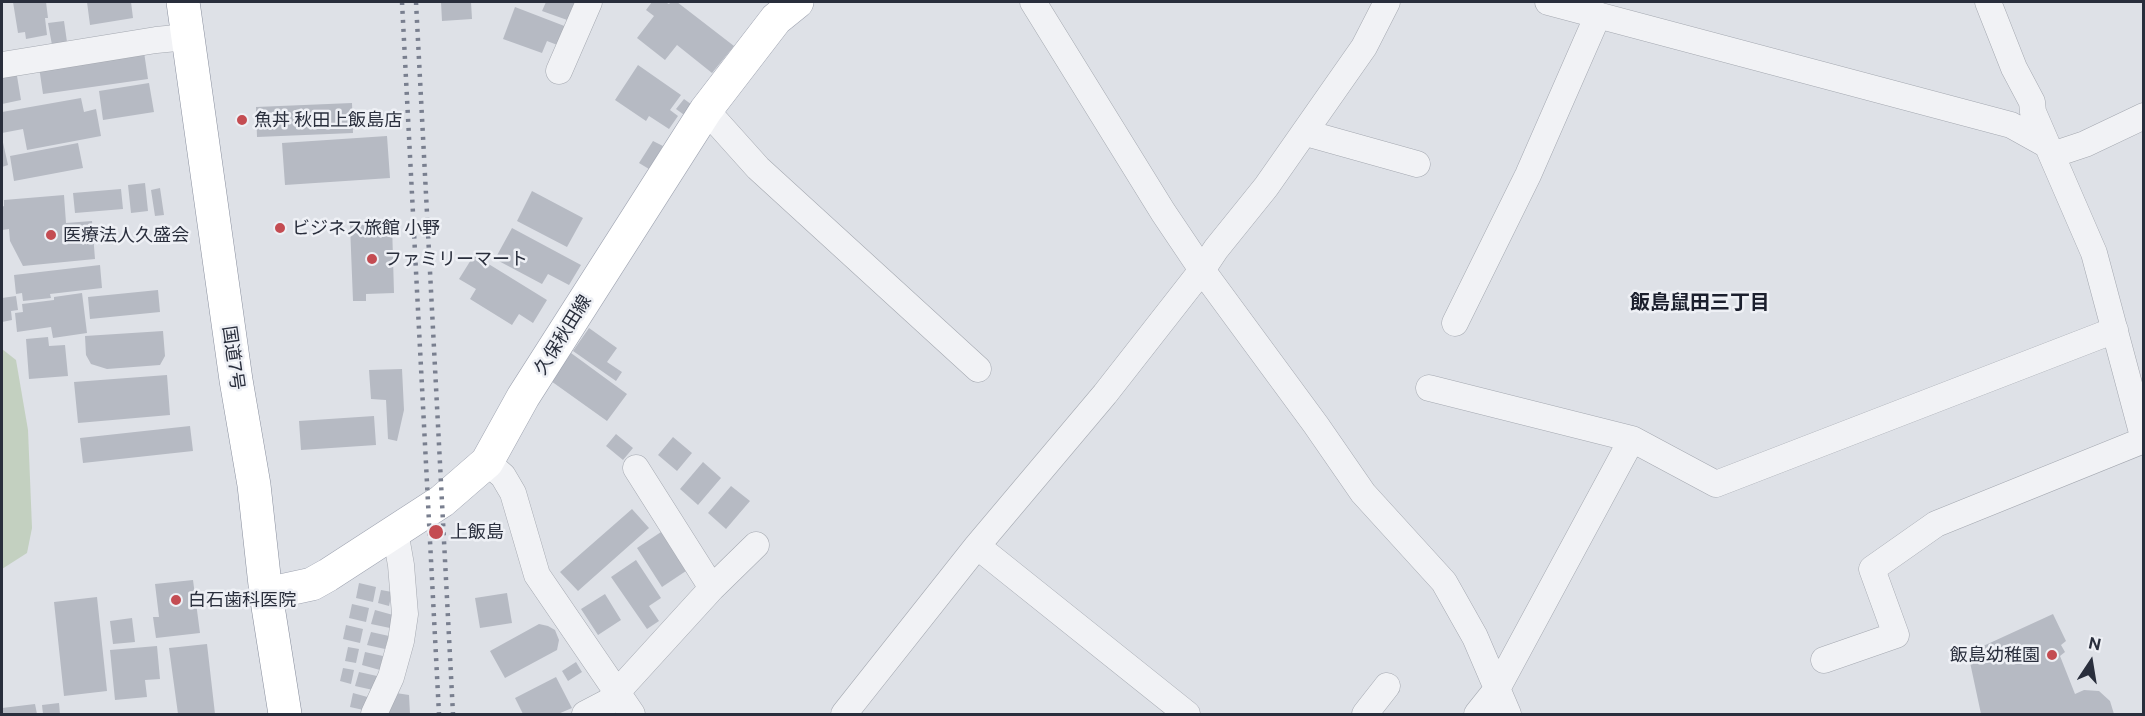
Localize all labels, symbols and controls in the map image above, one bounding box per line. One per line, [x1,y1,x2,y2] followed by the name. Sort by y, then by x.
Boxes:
[254,109,402,131] place label: 魚丼 秋田上飯島店
[235,113,249,127] marker: 魚丼 秋田上飯島店
[292,217,440,239] place label: ビジネス旅館 小野
[273,221,287,235] marker: ビジネス旅館 小野
[63,224,189,246] place label: 医療法人久盛会
[44,228,58,242] marker: 医療法人久盛会
[384,248,528,270] place label: ファミリーマート
[365,252,379,266] marker: ファミリーマート
[530,291,596,379] street label: 久保秋田線
[1630,291,1770,315] district label: 飯島鼠田三丁目
[218,324,248,392] street label: 国道7号
[450,521,504,543] place label: 上飯島
[427,523,445,541] marker: 上飯島
[188,589,296,611] place label: 白石歯科医院
[169,593,183,607] marker: 白石歯科医院
[2061,632,2121,692] north arrow
[2087,633,2103,654] text: N
[1950,644,2040,666] place label: 飯島幼稚園
[2045,648,2059,662] marker: 飯島幼稚園

